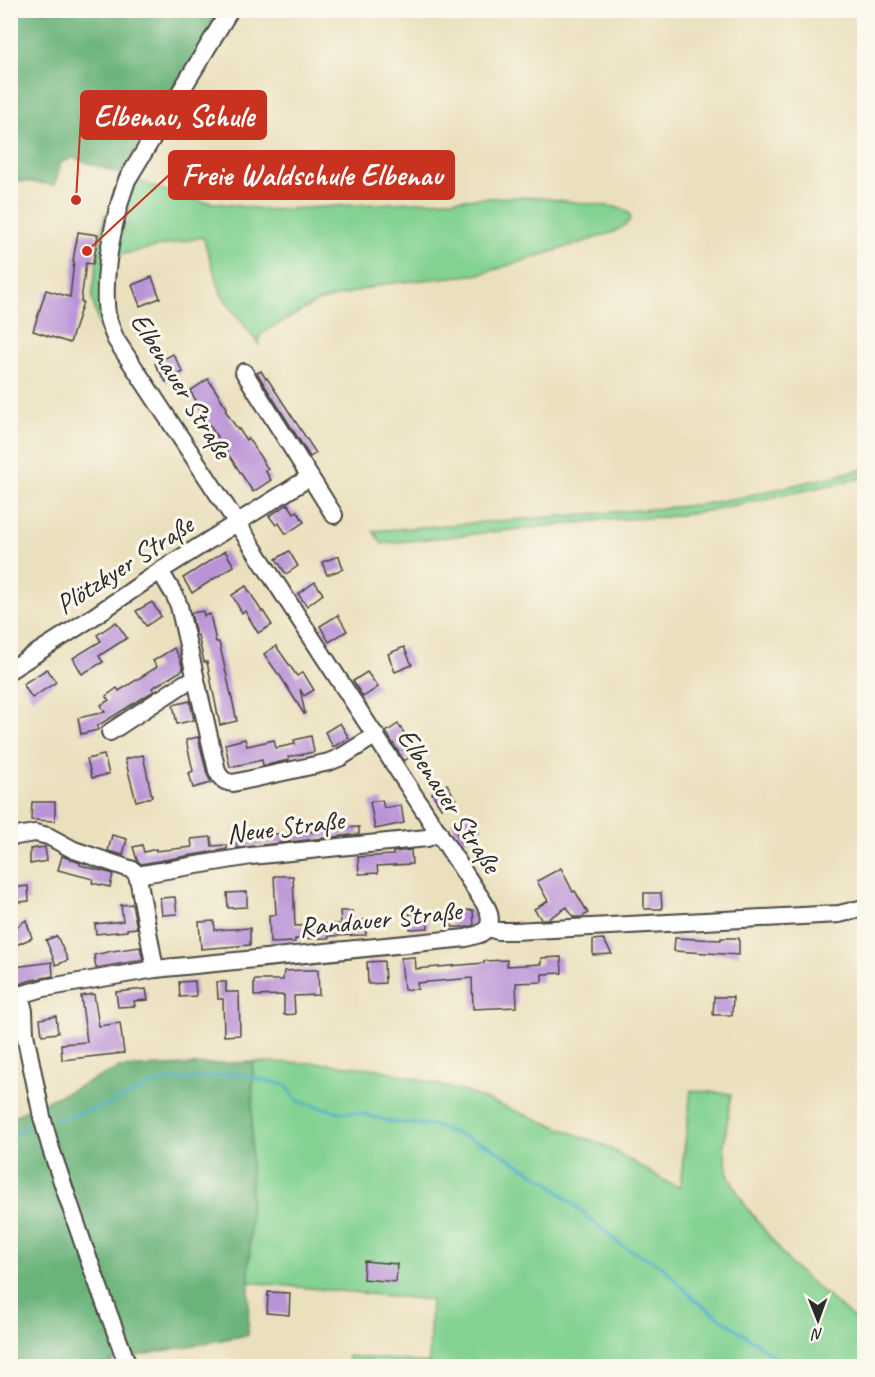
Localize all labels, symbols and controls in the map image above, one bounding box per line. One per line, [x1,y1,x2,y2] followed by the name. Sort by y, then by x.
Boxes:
[81,91,266,139] callout: Elbenau, Schule
[94,97,256,135] text: Elbenau, Schule
[169,151,454,199] callout: Freie Waldschule Elbenau
[182,156,445,194] text: Freie Waldschule Elbenau
[123,306,241,466] street label: Elbenauer Straße
[49,506,201,622] street label: Plötzkyer Straße
[390,721,510,881] street label: Elbenauer Straße
[224,802,348,851] street label: Neue Straße
[297,892,465,944] street label: Randauer Straße
[788,1290,848,1350] north arrow
[810,1324,823,1344] text: N

